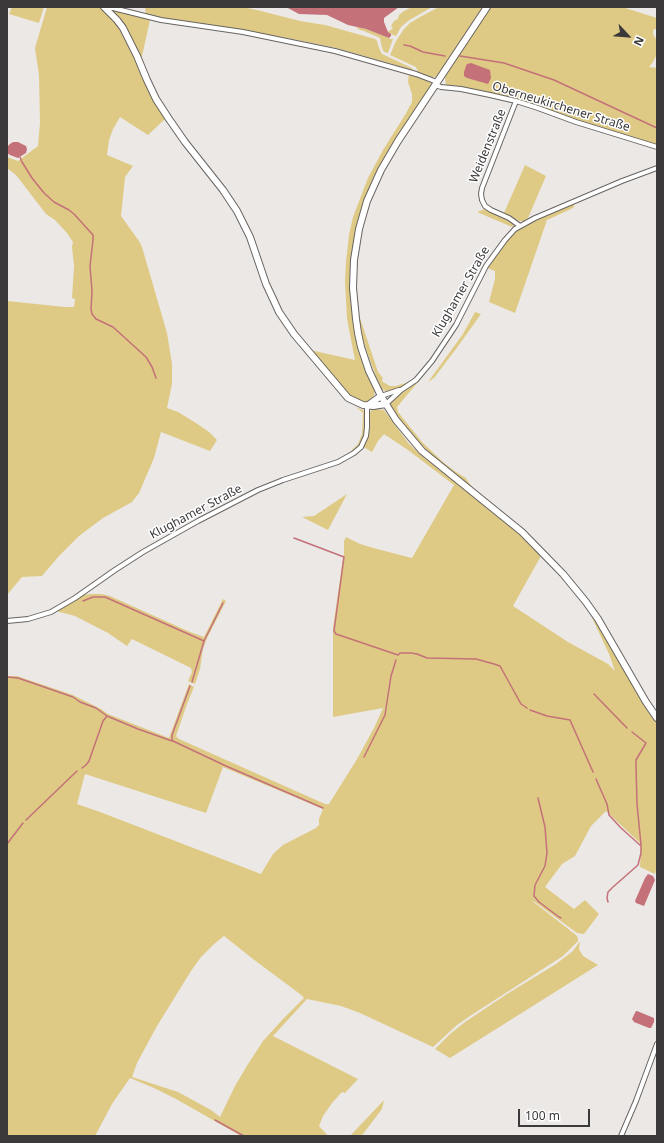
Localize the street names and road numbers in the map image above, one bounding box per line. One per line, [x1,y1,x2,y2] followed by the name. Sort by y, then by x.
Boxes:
[490,79,632,135] street label: Oberneukirchener Straße
[467,107,509,185] street label: Weidenstraße
[429,244,493,340] street label: Klughamer Straße
[147,482,245,542] street label: Klughamer Straße

